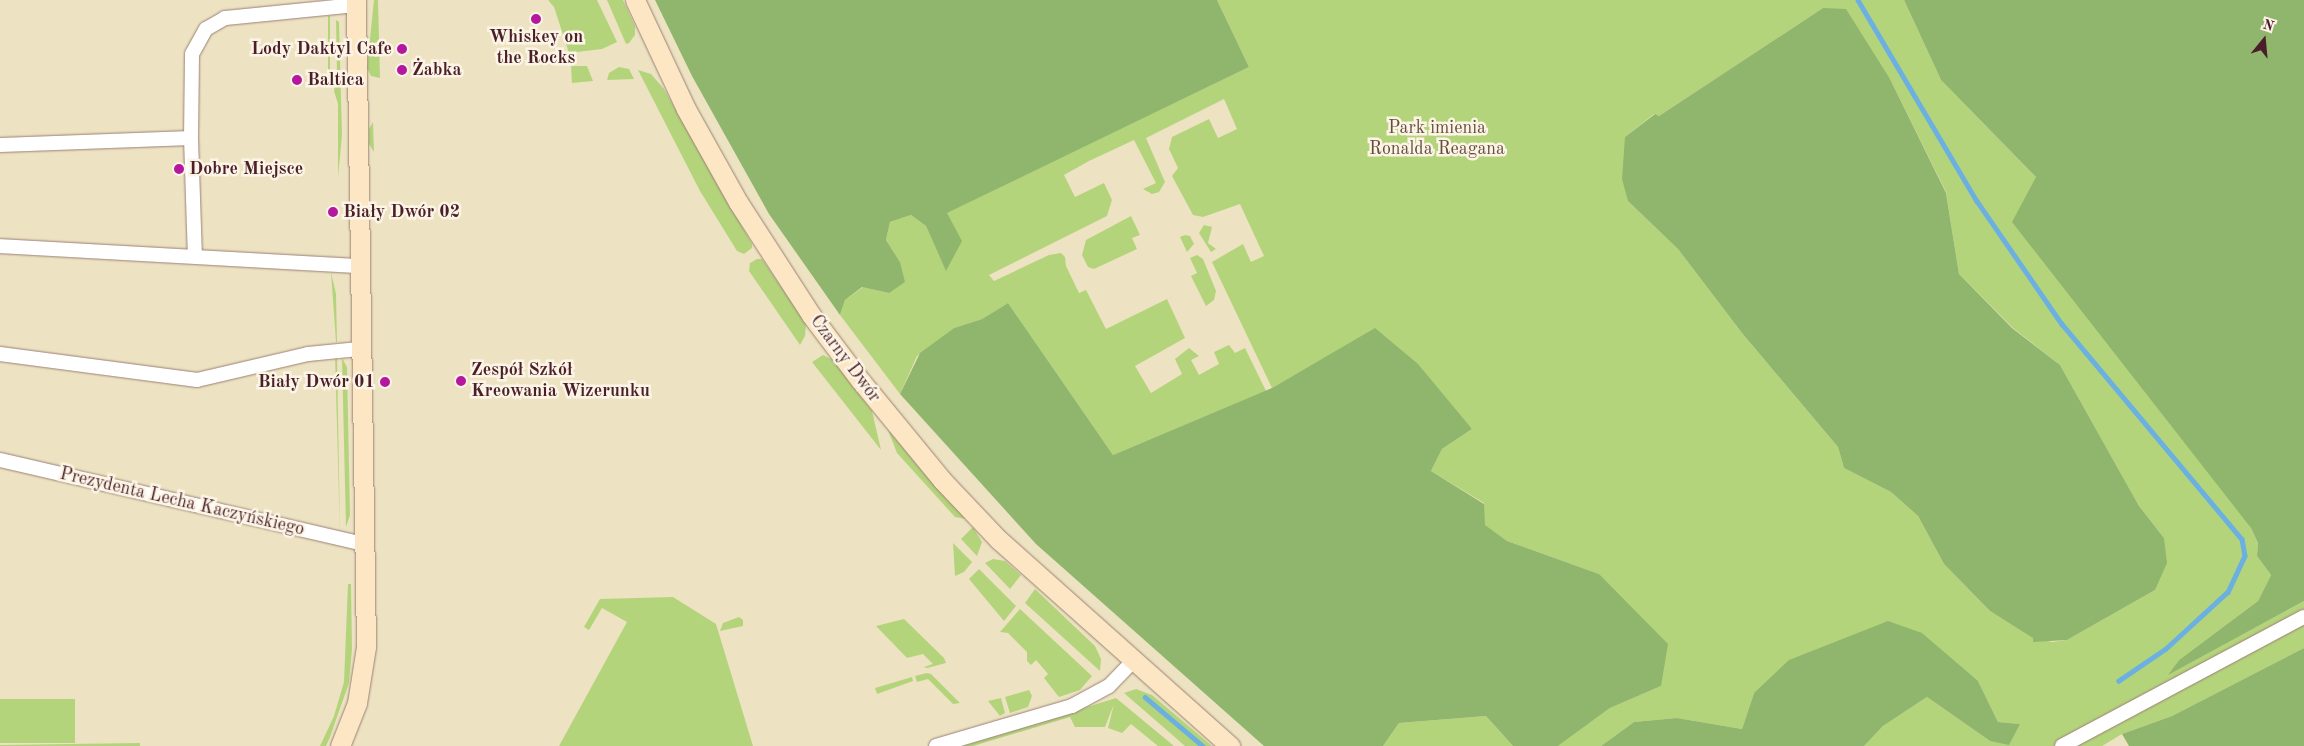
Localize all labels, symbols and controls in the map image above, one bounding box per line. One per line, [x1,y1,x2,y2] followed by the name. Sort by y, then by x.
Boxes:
[530,13,542,25] marker: Whiskey on the Rocks
[2239,15,2289,65] north arrow
[2261,17,2276,34] text: N
[489,27,583,70] place label: Whiskey on the Rocks
[251,38,392,60] place label: Lody Daktyl Cafe
[396,43,408,55] marker: Lody Daktyl Cafe
[412,59,462,81] place label: Żabka
[396,64,408,76] marker: Żabka
[307,69,364,91] place label: Baltica
[291,74,303,86] marker: Baltica
[1369,118,1505,160] park label: Park imienia Ronalda Reagana
[189,158,303,180] place label: Dobre Miejsce
[173,163,185,175] marker: Dobre Miejsce
[343,201,460,223] place label: Biały Dwór 02
[327,206,339,218] marker: Biały Dwór 02
[805,311,885,407] street label: Czarny Dwór
[471,360,650,402] place label: Zespół Szkół Kreowania Wizerunku
[258,371,375,393] place label: Biały Dwór 01
[455,375,467,387] marker: Zespół Szkół Kreowania Wizerunku
[379,376,391,388] marker: Biały Dwór 01
[58,463,306,541] street label: Prezydenta Lecha Kaczyńskiego

